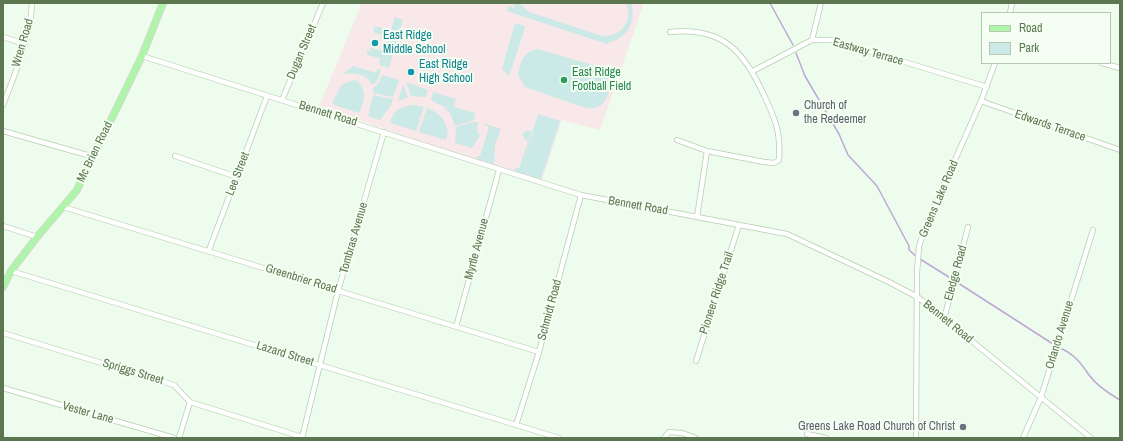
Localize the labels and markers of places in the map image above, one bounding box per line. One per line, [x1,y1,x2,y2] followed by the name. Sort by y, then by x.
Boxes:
[383,29,445,57] place label: East Ridge Middle School
[370,38,380,48] marker: East Ridge Middle School
[419,58,473,86] place label: East Ridge High School
[572,66,631,94] place label: East Ridge Football Field
[406,67,416,77] marker: East Ridge High School
[559,75,569,85] marker: East Ridge Football Field
[804,99,866,127] place label: Church of the Redeemer
[791,108,801,118] marker: Church of the Redeemer
[798,420,955,434] place label: Greens Lake Road Church of Christ
[958,422,968,432] marker: Greens Lake Road Church of Christ

